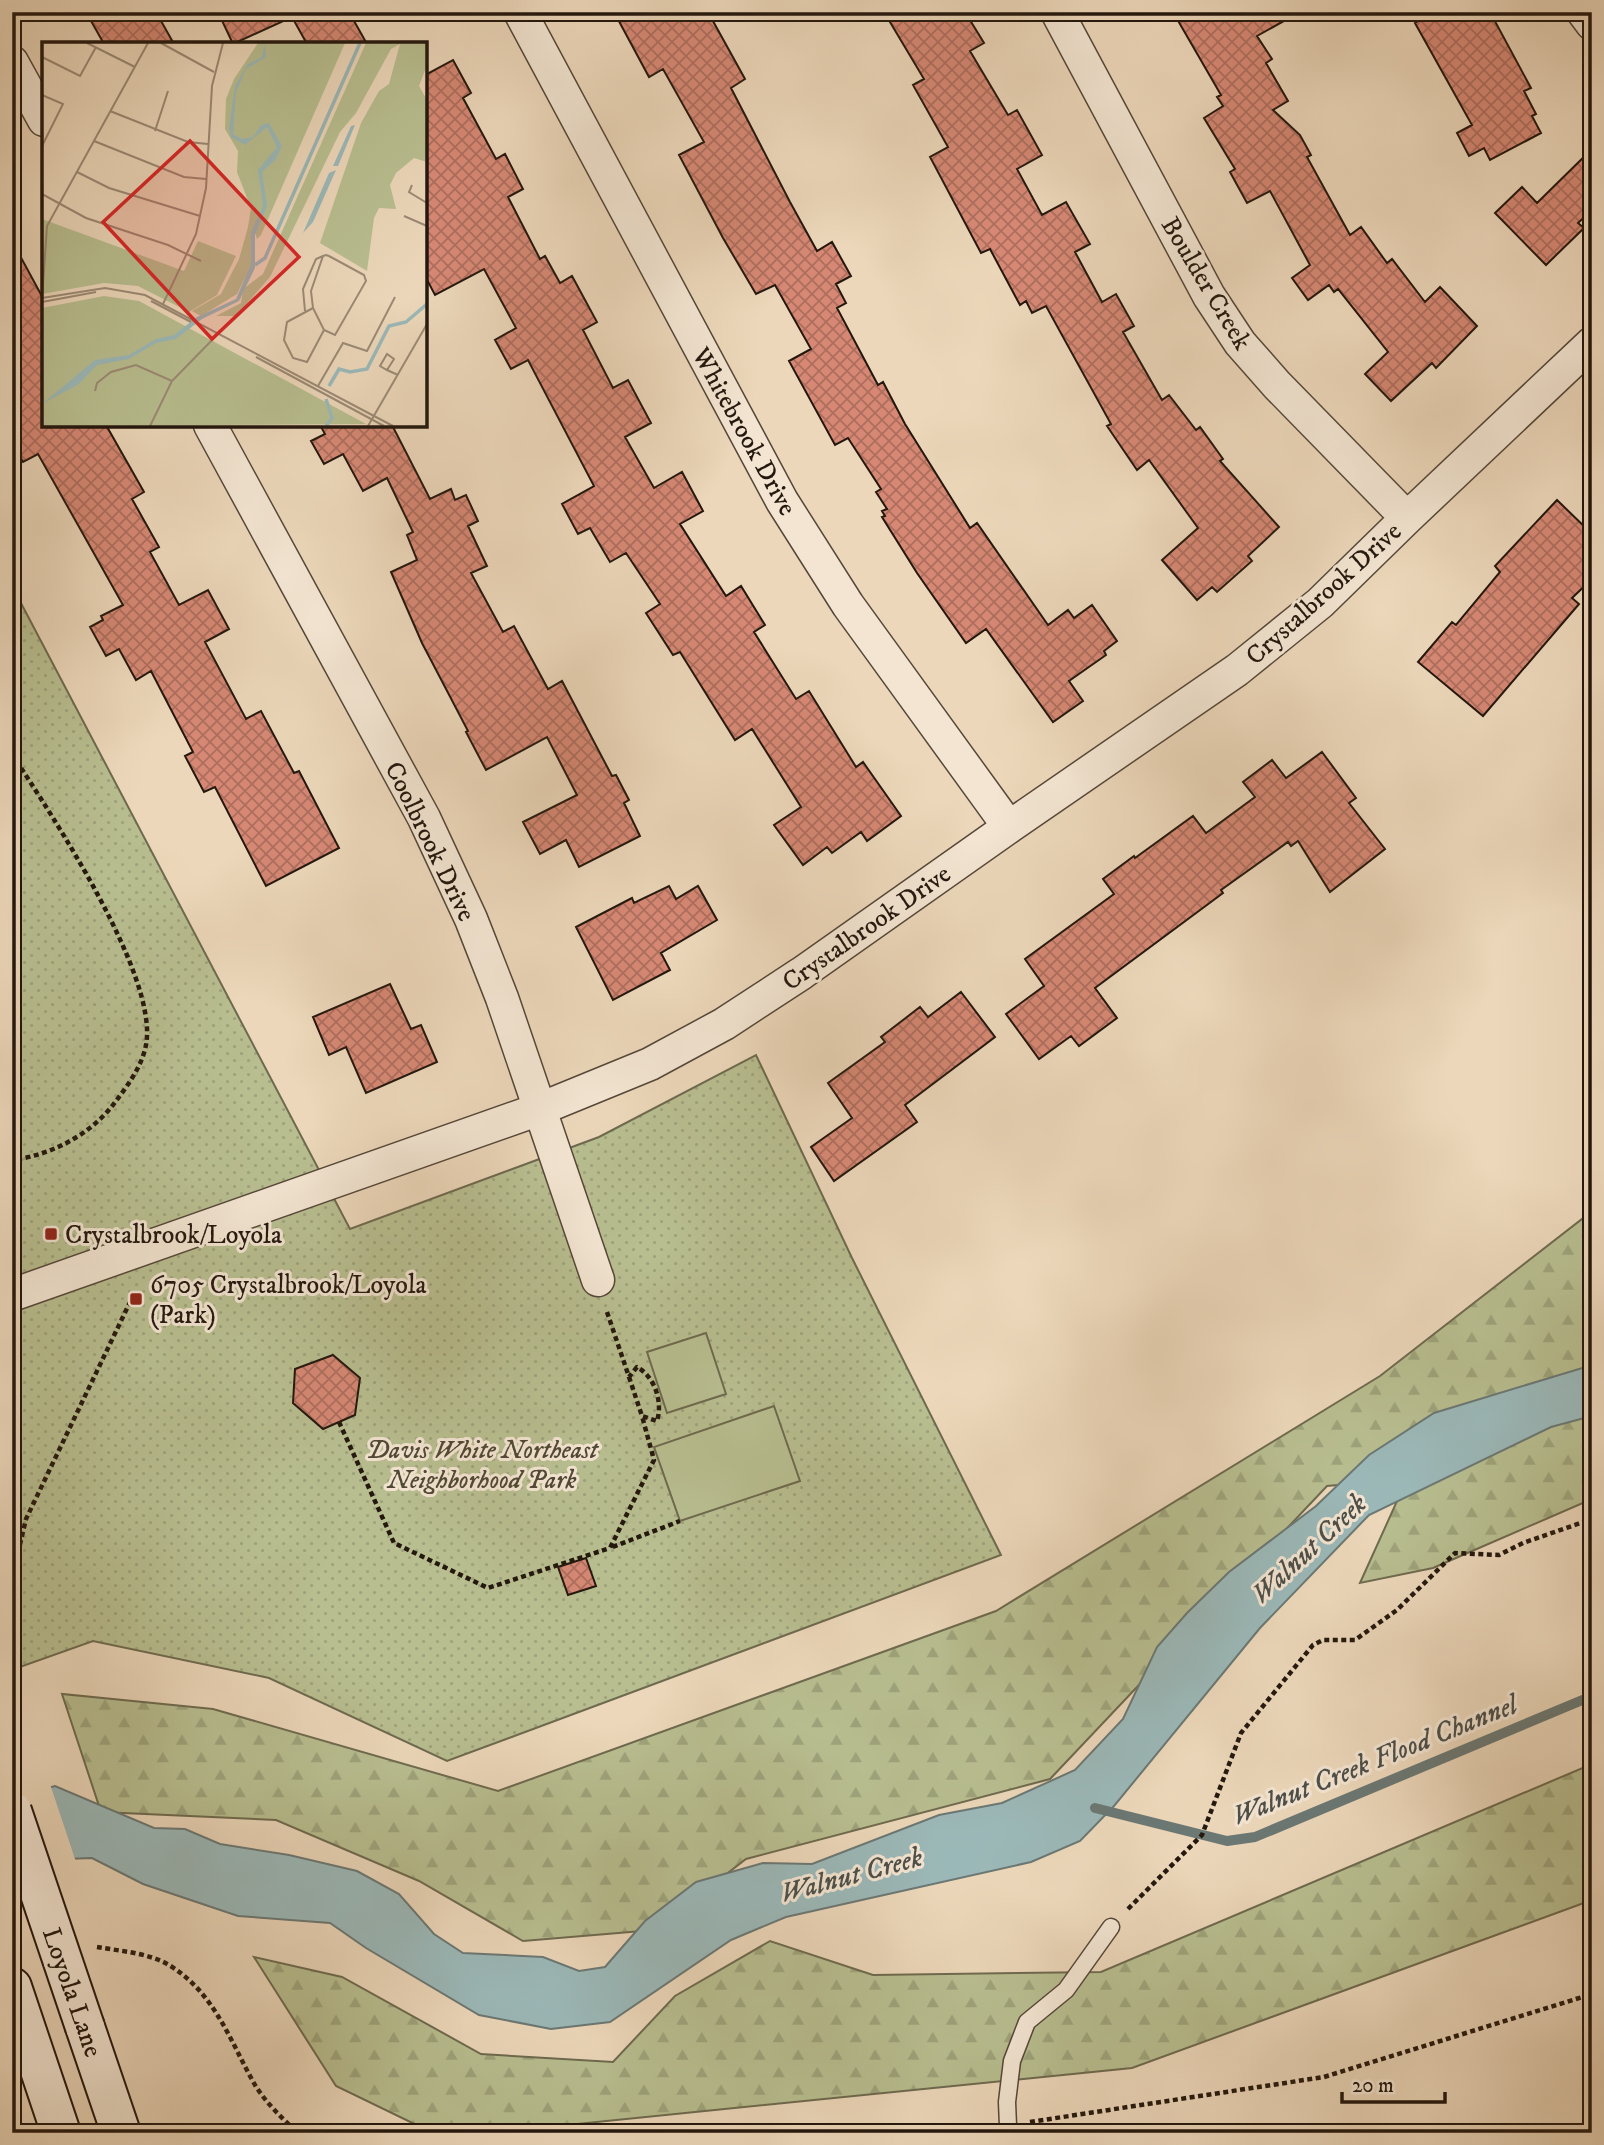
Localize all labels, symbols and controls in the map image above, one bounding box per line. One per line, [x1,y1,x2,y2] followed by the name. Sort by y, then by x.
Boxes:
[42,42,427,427] inset map
[1153,211,1258,357] street label: Boulder Creek
[683,341,803,522] street label: Whitebrook Drive
[1239,515,1409,673] street label: Crystalbrook Drive
[377,756,483,927] street label: Coolbrook Drive
[776,858,958,999] street label: Crystalbrook Drive
[65,1219,282,1252] place label: Crystalbrook/Loyola
[43,1226,59,1242] marker: Crystalbrook/Loyola
[150,1269,427,1332] place label: 6705 Crystalbrook/Loyola (Park)
[128,1291,144,1307] marker: 6705 Crystalbrook/Loyola (Park)
[366,1434,600,1497] park label: Davis White Northeast Neighborhood Park
[1244,1486,1375,1612] water label: Walnut Creek
[1227,1686,1525,1834] water label: Walnut Creek Flood Channel
[776,1840,927,1911] water label: Walnut Creek
[34,1923,109,2062] street label: Loyola Lane
[1342,2061,1445,2105] scale bar
[1352,2073,1394,2099] text: 20 m

